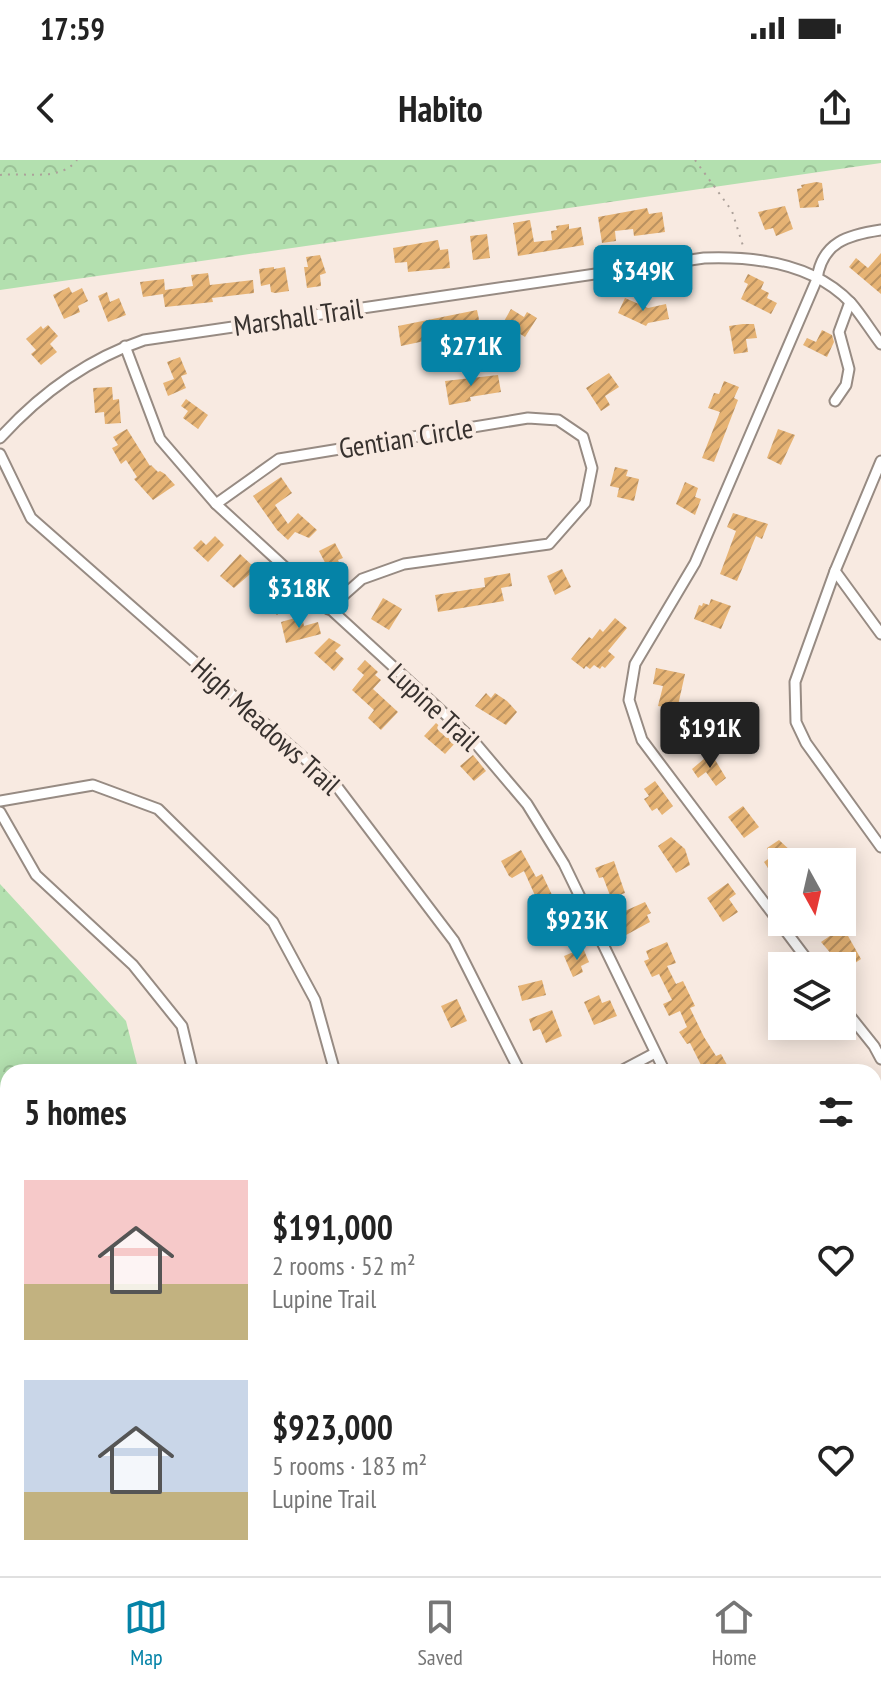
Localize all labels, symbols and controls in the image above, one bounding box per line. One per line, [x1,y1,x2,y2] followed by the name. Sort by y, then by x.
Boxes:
[40,9,105,48] text: 17:59
[398,85,483,132] text: Habito
[24,86,68,130] icon: back
[813,86,857,130] icon: share
[587,245,699,313] pin: $349K
[611,254,675,287] text: $349K
[231,289,365,344] street label: Marshall Trail
[415,320,527,388] pin: $271K
[439,329,503,362] text: $271K
[336,409,476,466] street label: Gentian Circle
[243,562,355,630] pin: $318K
[267,571,331,604] text: $318K
[184,649,349,803] street label: High Meadows Trail
[381,655,488,759] street label: Lupine Trail
[654,702,766,770] pin: $191K
[678,711,742,744] text: $191K
[768,848,856,936] north arrow
[768,848,856,1040] map controls
[521,894,633,962] pin: $923K
[545,903,609,936] text: $923K
[768,952,856,1040] button: layers
[24,1090,127,1134] text: 5 homes
[814,1090,858,1134] icon: filters
[272,1205,393,1249] text: $191,000
[88,1212,184,1308] icon: home
[814,1238,858,1282] icon: heart
[272,1249,416,1282] text: 2 rooms · 52 m²
[272,1282,376,1315] text: Lupine Trail
[272,1405,393,1449] text: $923,000
[88,1412,184,1508] icon: home
[814,1438,858,1482] icon: heart
[272,1449,427,1482] text: 5 rooms · 183 m²
[272,1482,376,1515] text: Lupine Trail
[124,1595,168,1671] tab: Map
[417,1595,463,1671] tab: Saved
[712,1595,757,1671] tab: Home

